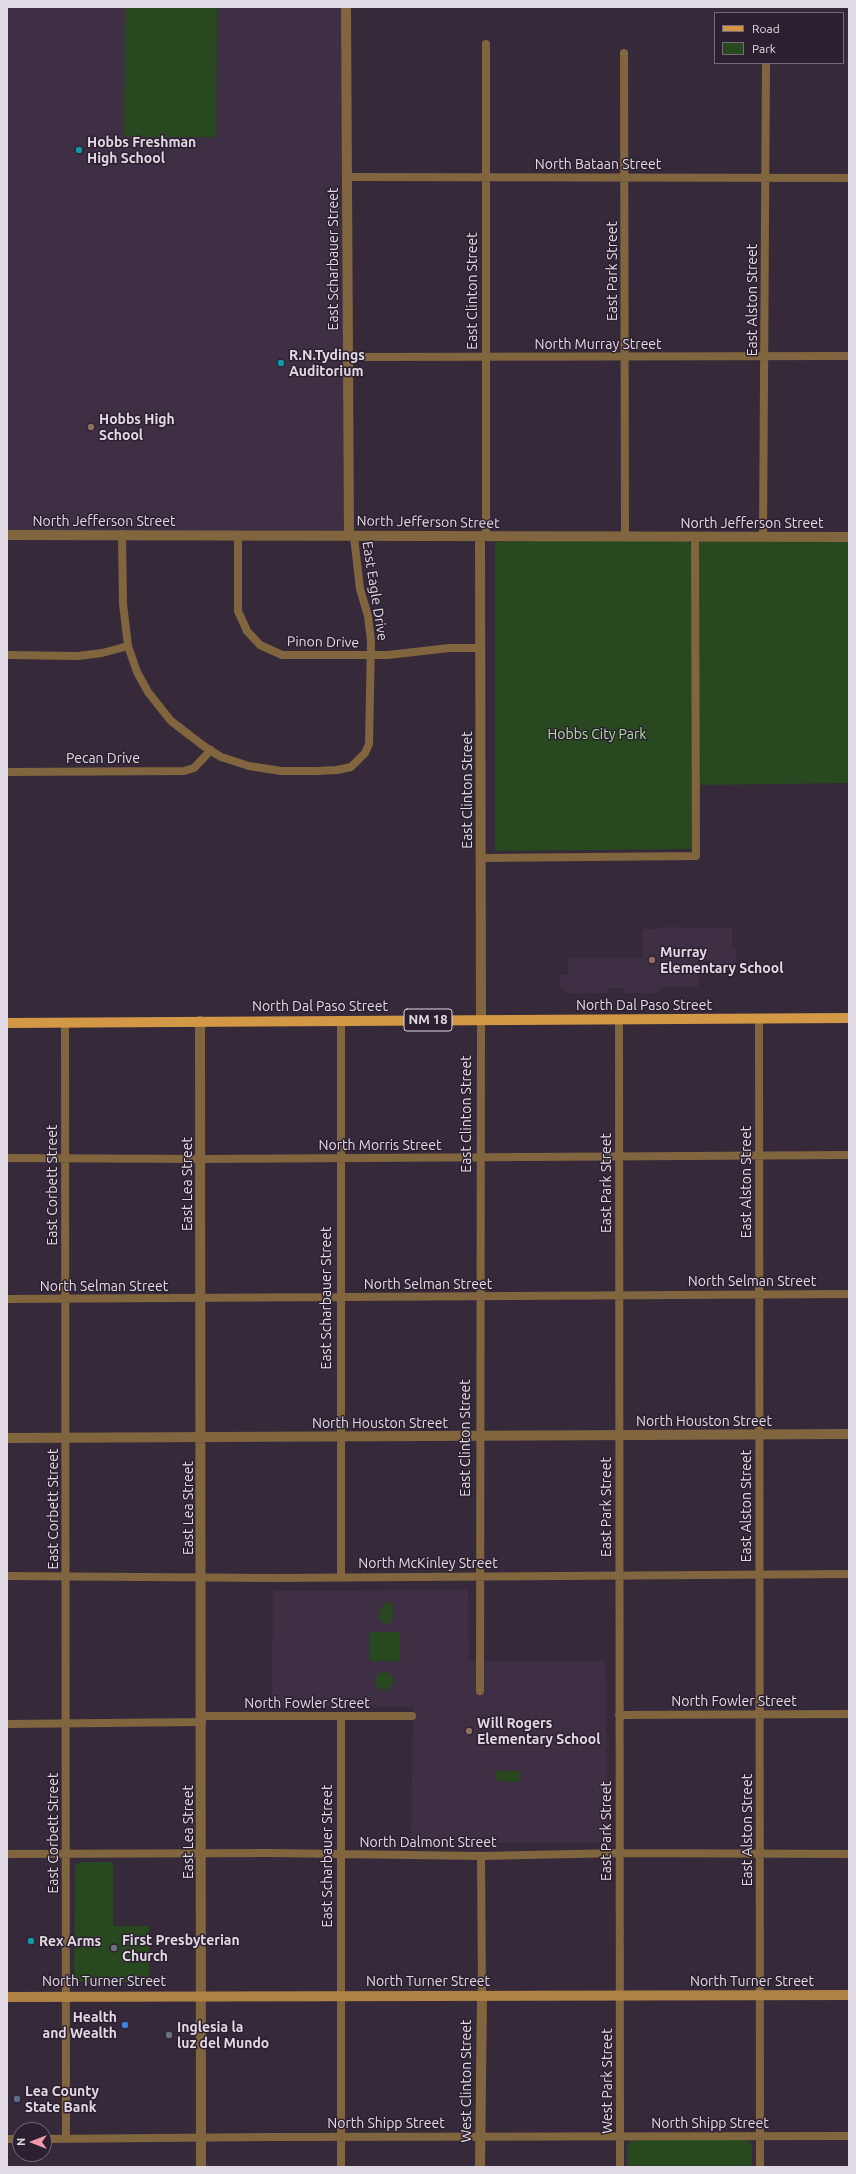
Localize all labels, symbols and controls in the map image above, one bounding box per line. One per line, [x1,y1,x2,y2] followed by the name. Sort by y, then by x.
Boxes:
[714,12,844,64] legend
[752,22,780,35] text: Road
[752,42,776,55] text: Park
[87,134,196,166] place label: Hobbs Freshman High School
[74,145,84,155] marker: Hobbs Freshman High School
[535,156,661,172] street label: North Bataan Street
[325,188,341,330] street label: East Scharbauer Street
[604,221,620,321] street label: East Park Street
[464,232,480,350] street label: East Clinton Street
[744,244,760,356] street label: East Alston Street
[534,336,662,352] street label: North Murray Street
[289,347,365,380] place label: R.N.Tydings Auditorium
[276,358,286,368] marker: R.N.Tydings Auditorium
[99,411,175,444] place label: Hobbs High School
[86,422,96,432] marker: Hobbs High School
[356,512,500,532] street label: North Jefferson Street
[32,513,176,529] street label: North Jefferson Street
[680,515,824,531] street label: North Jefferson Street
[359,540,391,642] street label: East Eagle Drive
[287,633,359,651] street label: Pinon Drive
[548,726,646,742] park label: Hobbs City Park
[459,731,475,849] street label: East Clinton Street
[66,750,140,766] street label: Pecan Drive
[660,944,783,976] place label: Murray Elementary School
[647,955,657,965] marker: Murray Elementary School
[576,997,712,1013] street label: North Dal Paso Street
[252,998,388,1014] street label: North Dal Paso Street
[404,1009,452,1031] road number: NM 18
[458,1055,474,1173] street label: East Clinton Street
[44,1124,60,1246] street label: East Corbett Street
[738,1126,754,1238] street label: East Alston Street
[598,1133,614,1233] street label: East Park Street
[179,1137,195,1231] street label: East Lea Street
[319,1137,441,1153] street label: North Morris Street
[318,1227,334,1369] street label: East Scharbauer Street
[688,1273,816,1289] street label: North Selman Street
[364,1276,492,1292] street label: North Selman Street
[40,1278,168,1294] street label: North Selman Street
[457,1379,473,1497] street label: East Clinton Street
[636,1413,772,1429] street label: North Houston Street
[312,1415,448,1431] street label: North Houston Street
[45,1448,61,1570] street label: East Corbett Street
[738,1450,754,1562] street label: East Alston Street
[598,1457,614,1557] street label: East Park Street
[180,1461,196,1555] street label: East Lea Street
[358,1555,498,1571] street label: North McKinley Street
[671,1693,797,1709] street label: North Fowler Street
[244,1695,370,1711] street label: North Fowler Street
[477,1715,600,1748] place label: Will Rogers Elementary School
[464,1726,474,1736] marker: Will Rogers Elementary School
[45,1772,61,1894] street label: East Corbett Street
[739,1774,755,1886] street label: East Alston Street
[598,1781,614,1881] street label: East Park Street
[180,1785,196,1879] street label: East Lea Street
[319,1785,335,1927] street label: East Scharbauer Street
[359,1834,497,1850] street label: North Dalmont Street
[122,1932,240,1964] place label: First Presbyterian Church
[39,1933,101,1949] place label: Rex Arms
[26,1936,36,1946] marker: Rex Arms
[109,1943,119,1953] marker: First Presbyterian Church
[42,1973,166,1989] street label: North Turner Street
[366,1973,490,1989] street label: North Turner Street
[690,1973,814,1989] street label: North Turner Street
[43,2009,117,2042] place label: Health and Wealth
[177,2019,269,2052] place label: Inglesia la luz del Mundo
[120,2020,130,2030] marker: Health and Wealth
[458,2020,474,2142] street label: West Clinton Street
[599,2028,615,2134] street label: West Park Street
[164,2030,174,2040] marker: Inglesia la luz del Mundo
[25,2083,99,2116] place label: Lea County State Bank
[12,2094,22,2104] marker: Lea County State Bank
[327,2115,445,2131] street label: North Shipp Street
[651,2115,769,2131] street label: North Shipp Street
[12,2122,52,2162] north arrow
[15,2138,27,2146] text: N

